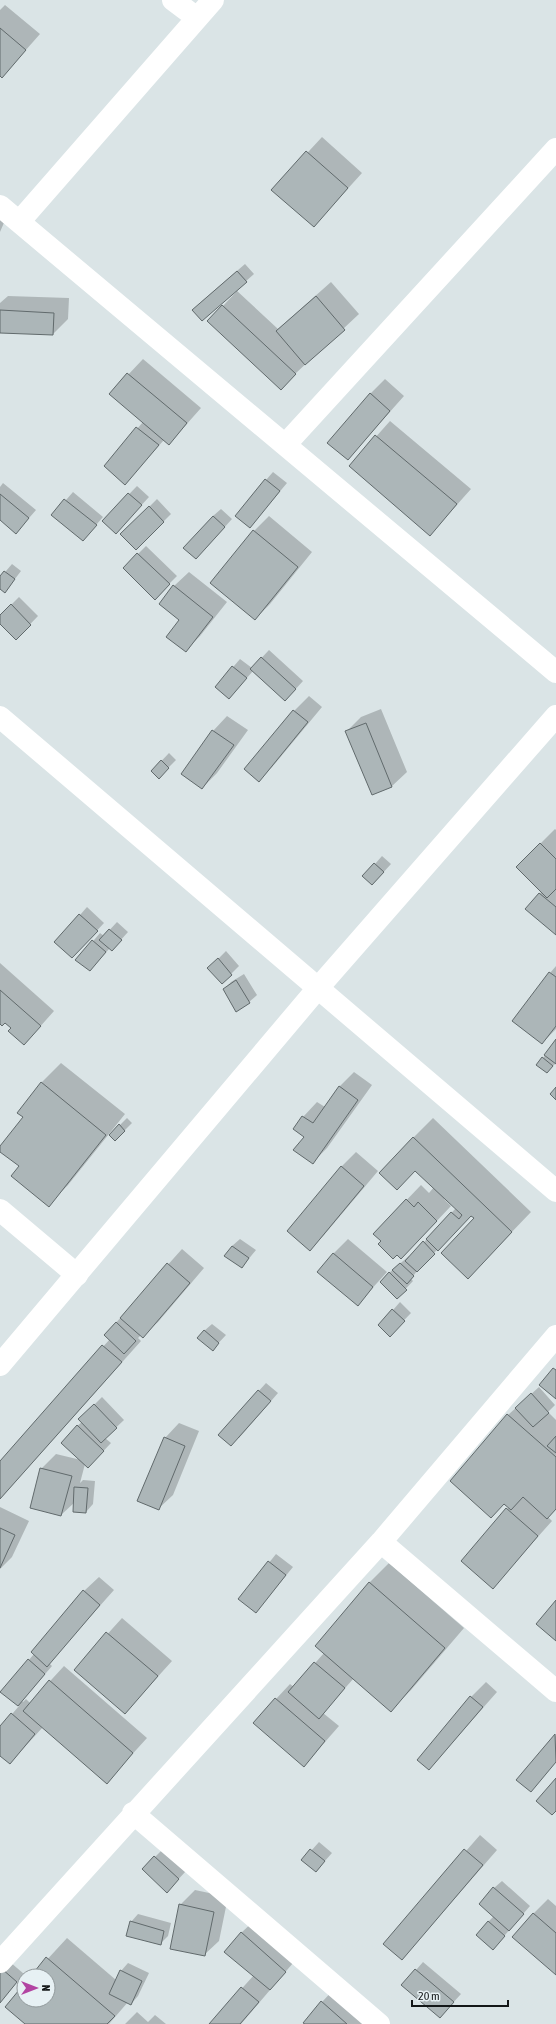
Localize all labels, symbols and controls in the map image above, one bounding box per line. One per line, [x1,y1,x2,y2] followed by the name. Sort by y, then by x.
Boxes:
[16,1968,56,2008] north arrow
[412,1982,508,2008] scale bar
[40,1985,52,1991] text: N
[418,1989,440,2003] text: 20 m

